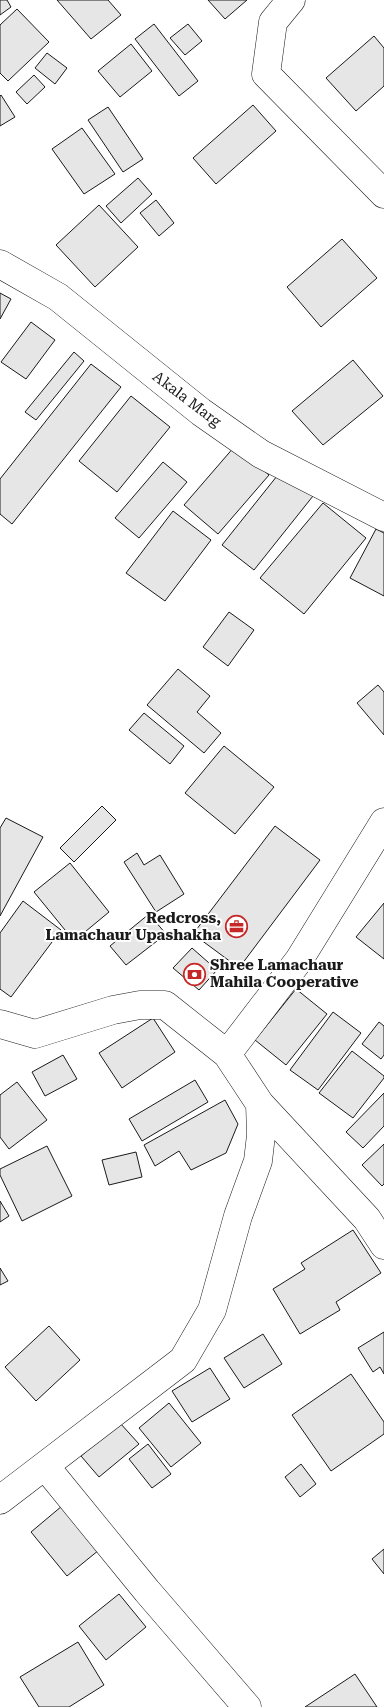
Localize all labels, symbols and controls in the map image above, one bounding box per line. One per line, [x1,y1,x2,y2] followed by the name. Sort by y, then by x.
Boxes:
[149,367,225,431] street label: Akala Marg
[46,909,221,944] place label: Redcross, Lamachaur Upashakha
[225,915,249,939] office icon: Redcross, Lamachaur Upashakha
[210,956,359,991] place label: Shree Lamachaur Mahila Cooperative
[182,962,206,986] bank icon: Shree Lamachaur Mahila Cooperative

